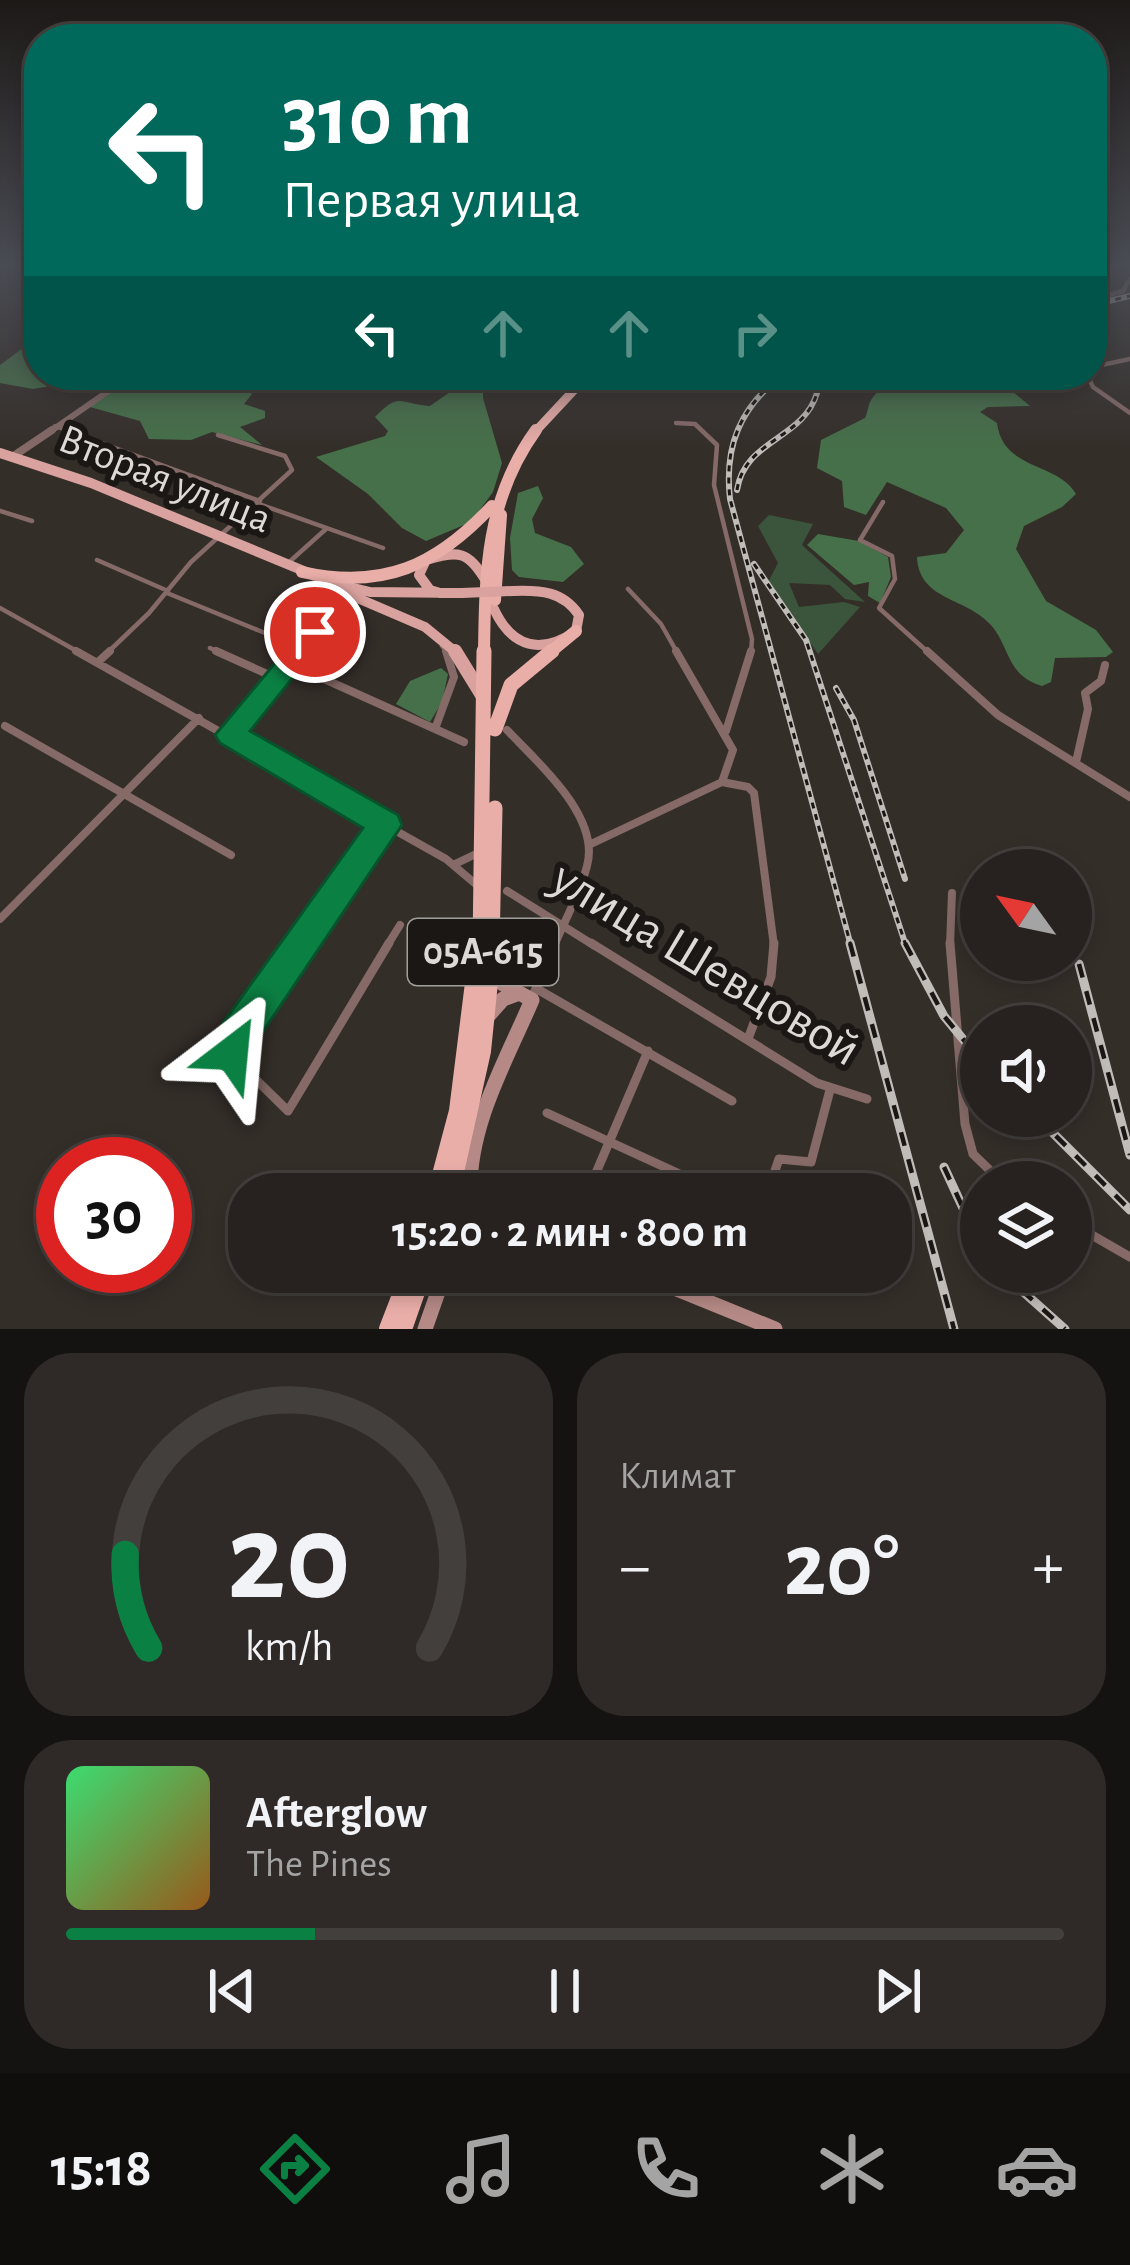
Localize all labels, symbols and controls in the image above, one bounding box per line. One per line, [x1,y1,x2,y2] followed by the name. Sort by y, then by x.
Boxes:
[84,72,240,228] icon: left
[282,76,473,160] text: 310 m
[282,174,580,228] text: Первая улица
[344,300,410,366] icon: left
[470,300,536,366] icon: ahead
[596,300,662,366] icon: ahead
[722,300,788,366] icon: right
[53,417,277,541] street label: Вторая улица
[264,581,366,683] pin
[282,599,348,665] icon: arrive
[960,849,1092,981] north arrow
[960,849,1092,1293] map controls
[542,852,869,1076] street label: улица Шевцовой
[408,919,558,985] road number: 05А-615
[169,990,295,1116] position arrow
[960,1005,1092,1137] button: sound
[36,1137,192,1293] speed limit sign: 30
[960,1161,1092,1293] button: layers
[392,1210,748,1255] text: 15:20 · 2 мин · 800 m
[619,1457,735,1496] text: Климат
[227,1497,350,1622] text: 20
[784,1522,899,1612] text: 20°
[619,1534,651,1600] text: −
[1032,1534,1064,1600] text: +
[244,1625,333,1668] text: km/h
[246,1791,427,1836] text: Afterglow
[246,1845,392,1884] text: The Pines
[199,1958,265,2024] icon: previous
[532,1958,598,2024] icon: pause
[865,1958,931,2024] icon: next
[253,2127,337,2211] icon: directions
[439,2127,523,2211] icon: music
[624,2127,708,2211] icon: phone
[810,2127,894,2211] icon: climate
[995,2127,1079,2211] icon: car
[51,2142,152,2196] text: 15:18

